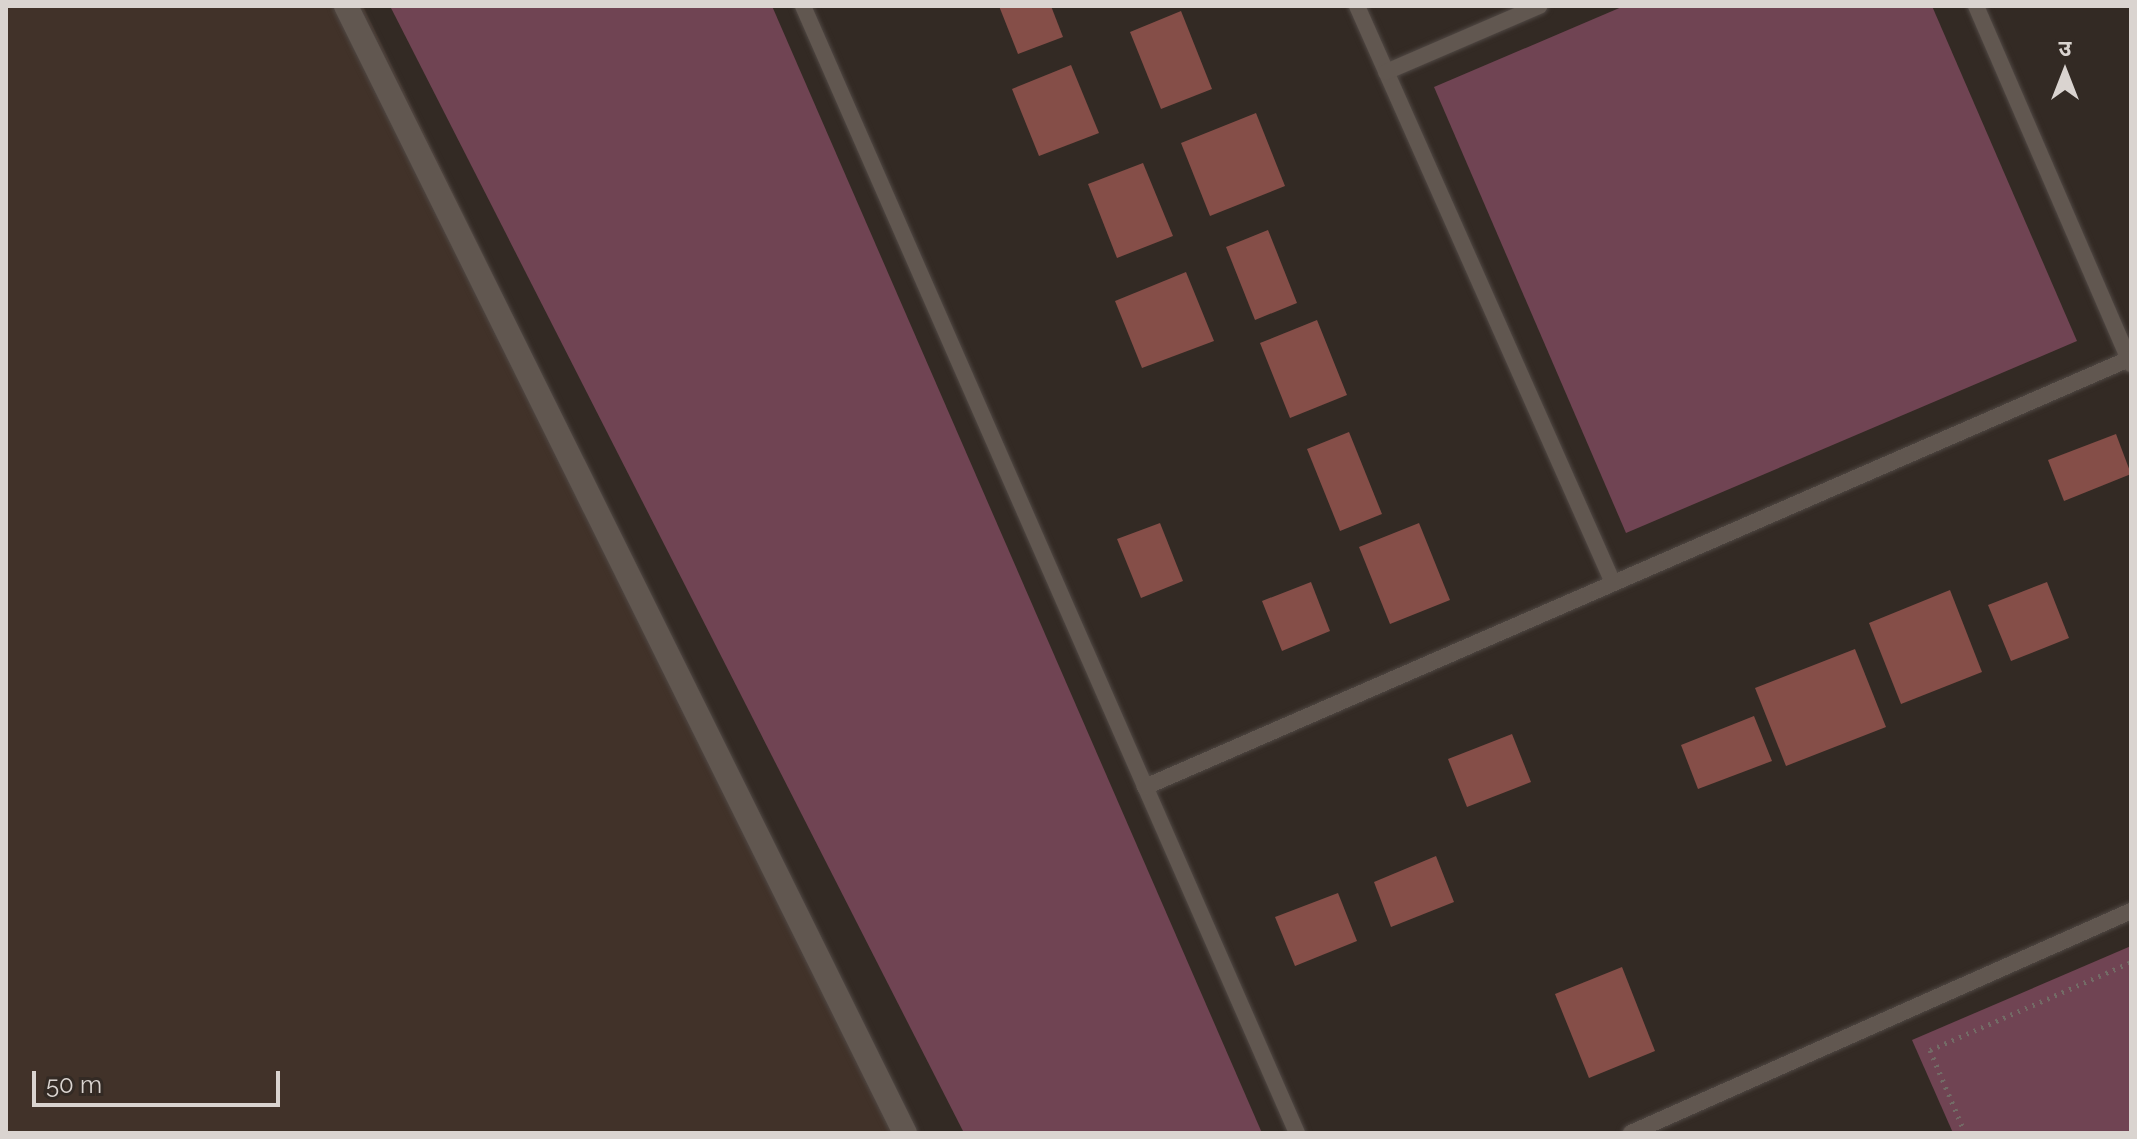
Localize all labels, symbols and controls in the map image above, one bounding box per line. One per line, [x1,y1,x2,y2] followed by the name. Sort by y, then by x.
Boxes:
[2025,32,2105,112] north arrow
[2059,35,2071,61] text: उ
[36,1055,284,1105] scale bar
[46,1070,102,1099] text: 50 m

